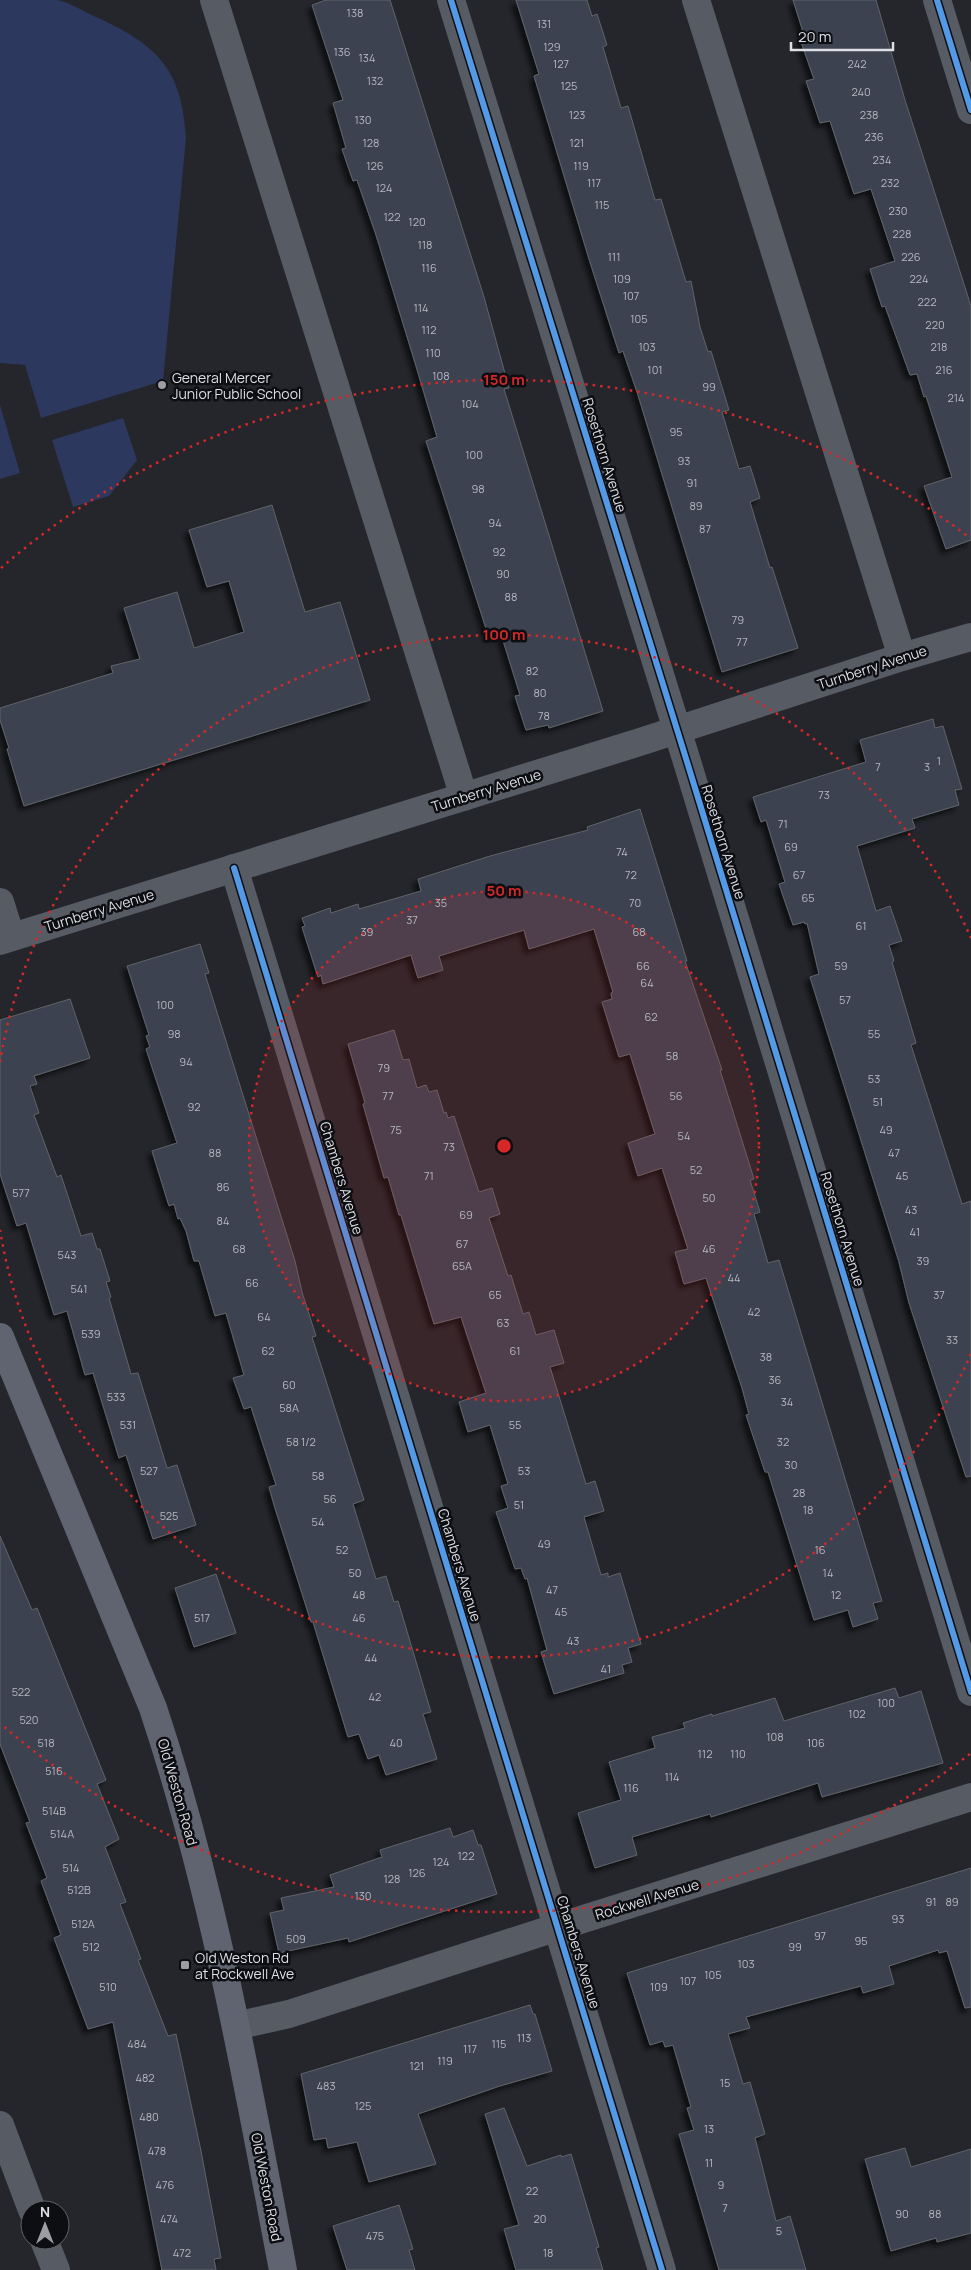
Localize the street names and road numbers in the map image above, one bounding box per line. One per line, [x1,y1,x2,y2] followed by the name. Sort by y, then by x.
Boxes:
[579,395,631,515] street label: Rosethorn Avenue
[815,640,929,694] street label: Turnberry Avenue
[429,764,543,816] street label: Turnberry Avenue
[698,782,750,902] street label: Rosethorn Avenue
[42,884,156,936] street label: Turnberry Avenue
[316,1119,368,1237] street label: Chambers Avenue
[817,1169,869,1289] street label: Rosethorn Avenue
[434,1506,486,1624] street label: Chambers Avenue
[154,1736,202,1848] street label: Old Weston Road
[593,1874,701,1924] street label: Rockwell Avenue
[553,1893,605,2011] street label: Chambers Avenue
[247,2131,287,2243] street label: Old Weston Road

